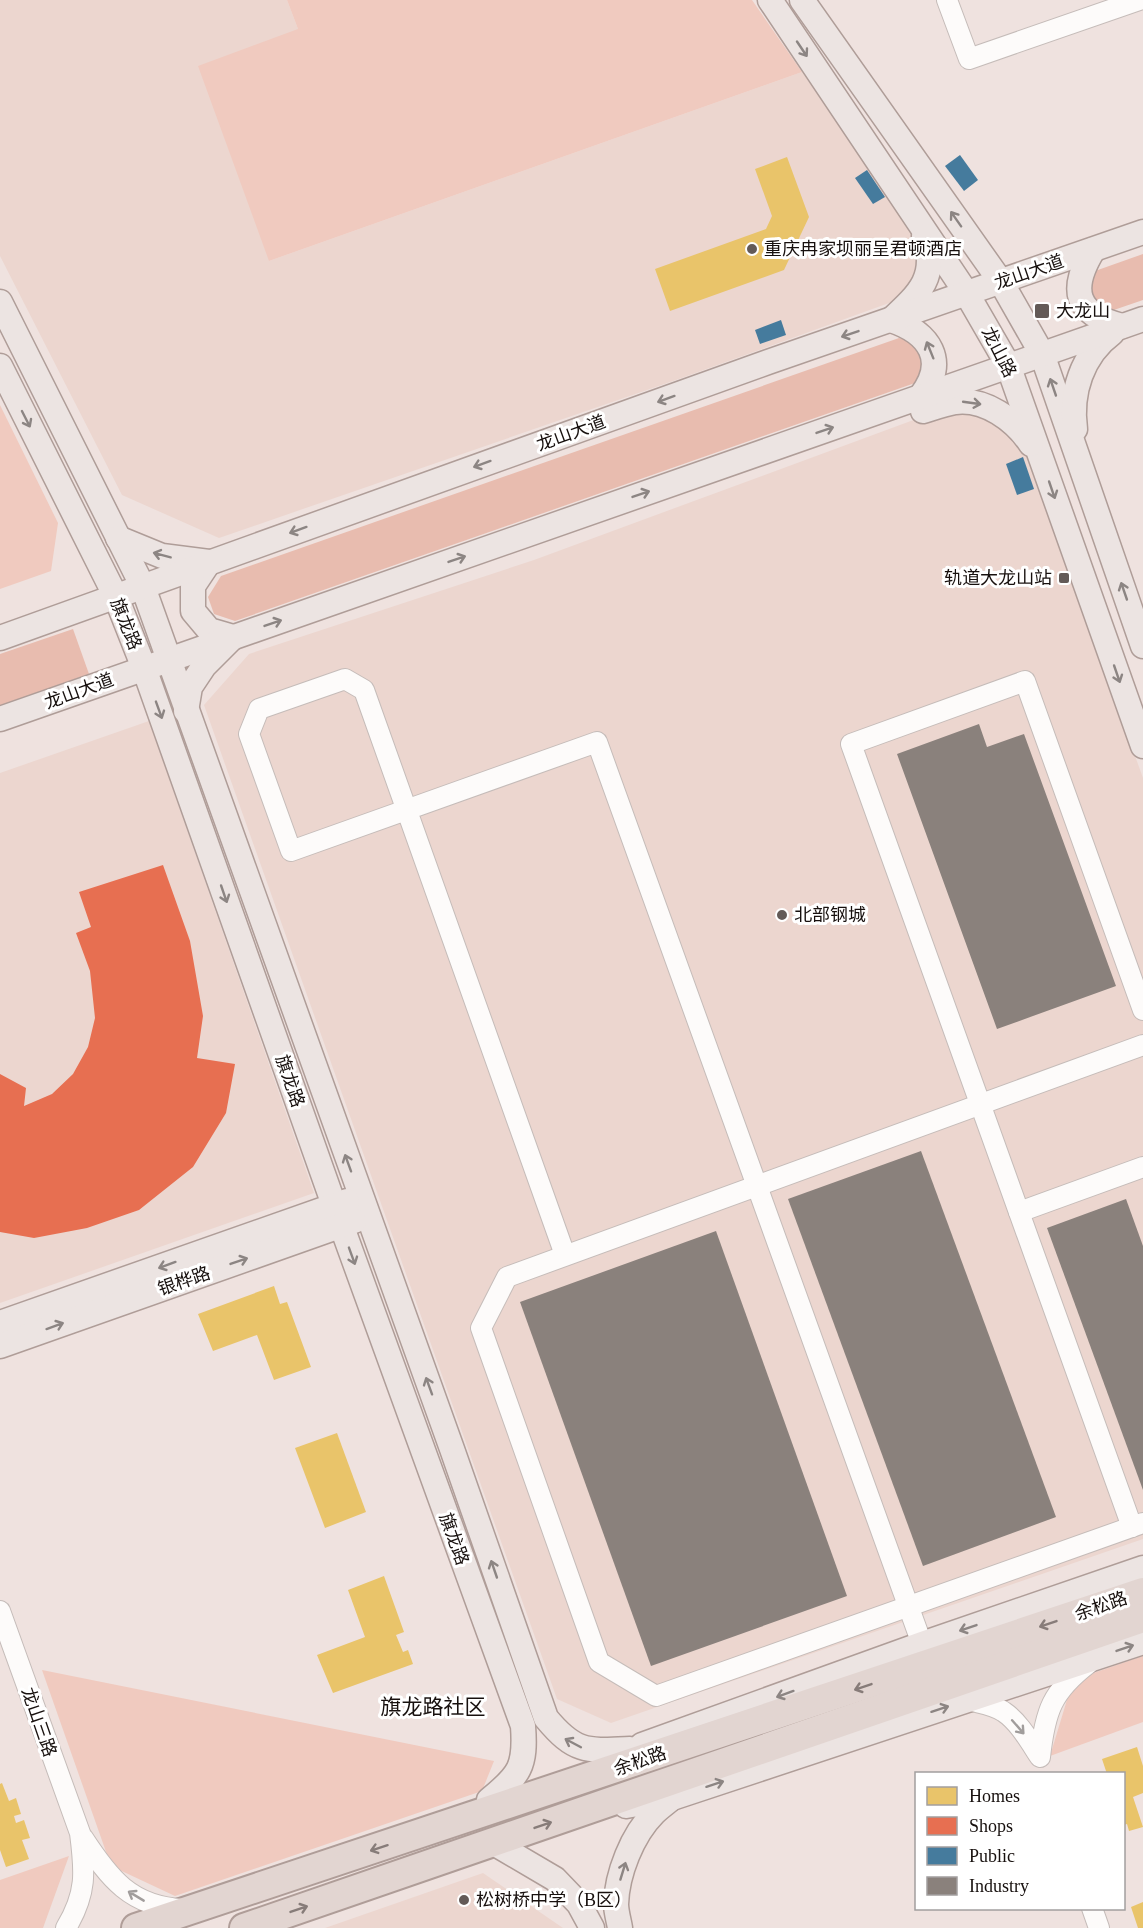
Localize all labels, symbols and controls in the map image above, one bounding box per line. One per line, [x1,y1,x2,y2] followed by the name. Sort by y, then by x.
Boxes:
[796,40,809,57] one-way arrow
[950,211,962,227] one-way arrow
[764,239,962,259] place label: 重庆冉家坝丽呈君顿酒店
[745,242,759,256] marker: 重庆冉家坝丽呈君顿酒店
[992,251,1066,293] street label: 龙山大道
[1056,301,1110,321] place label: 大龙山
[1033,302,1051,320] marker: 大龙山
[978,323,1020,381] street label: 龙山路
[841,329,860,340] one-way arrow
[924,341,935,359] one-way arrow
[1047,378,1058,397] one-way arrow
[657,394,676,405] one-way arrow
[961,398,981,409] one-way arrow
[21,409,32,427] one-way arrow
[534,411,608,455] street label: 龙山大道
[815,423,834,434] one-way arrow
[473,460,492,471] one-way arrow
[1048,480,1059,499] one-way arrow
[631,488,650,499] one-way arrow
[290,525,308,536] one-way arrow
[153,549,172,560] one-way arrow
[447,552,466,563] one-way arrow
[944,568,1052,588] place label: 轨道大龙山站
[1057,571,1071,585] marker: 轨道大龙山站
[1117,582,1128,601] one-way arrow
[107,595,145,653] street label: 旗龙路
[263,616,282,627] one-way arrow
[1113,664,1124,683] one-way arrow
[42,669,116,713] street label: 龙山大道
[154,701,165,719] one-way arrow
[220,884,231,903] one-way arrow
[794,905,866,925] place label: 北部钢城
[775,908,789,922] marker: 北部钢城
[272,1052,308,1110] street label: 旗龙路
[342,1154,353,1173] one-way arrow
[347,1246,358,1265] one-way arrow
[229,1255,248,1266] one-way arrow
[158,1260,177,1271] one-way arrow
[155,1263,213,1299] street label: 银桦路
[45,1320,64,1331] one-way arrow
[422,1377,433,1396] one-way arrow
[435,1510,473,1568] street label: 旗龙路
[487,1561,498,1579] one-way arrow
[1072,1588,1130,1624] street label: 余松路
[1039,1620,1058,1631] one-way arrow
[960,1624,978,1635] one-way arrow
[1115,1642,1134,1653] one-way arrow
[854,1682,873,1693] one-way arrow
[18,1685,60,1759] street label: 龙山三路
[776,1689,795,1700] one-way arrow
[381,1695,486,1719] district label: 旗龙路社区
[930,1703,949,1714] one-way arrow
[1011,1719,1025,1734] one-way arrow
[565,1737,582,1749] one-way arrow
[611,1743,669,1779] street label: 余松路
[915,1772,1125,1910] legend
[705,1777,724,1788] one-way arrow
[969,1786,1020,1806] text: Homes
[969,1816,1013,1836] text: Shops
[533,1819,552,1830] one-way arrow
[370,1843,389,1854] one-way arrow
[969,1846,1015,1866] text: Public
[618,1862,629,1881] one-way arrow
[969,1876,1029,1896] text: Industry
[128,1890,145,1902] one-way arrow
[476,1890,632,1910] place label: 松树桥中学（B区）
[457,1893,471,1907] marker: 松树桥中学（B区）
[289,1903,308,1914] one-way arrow

